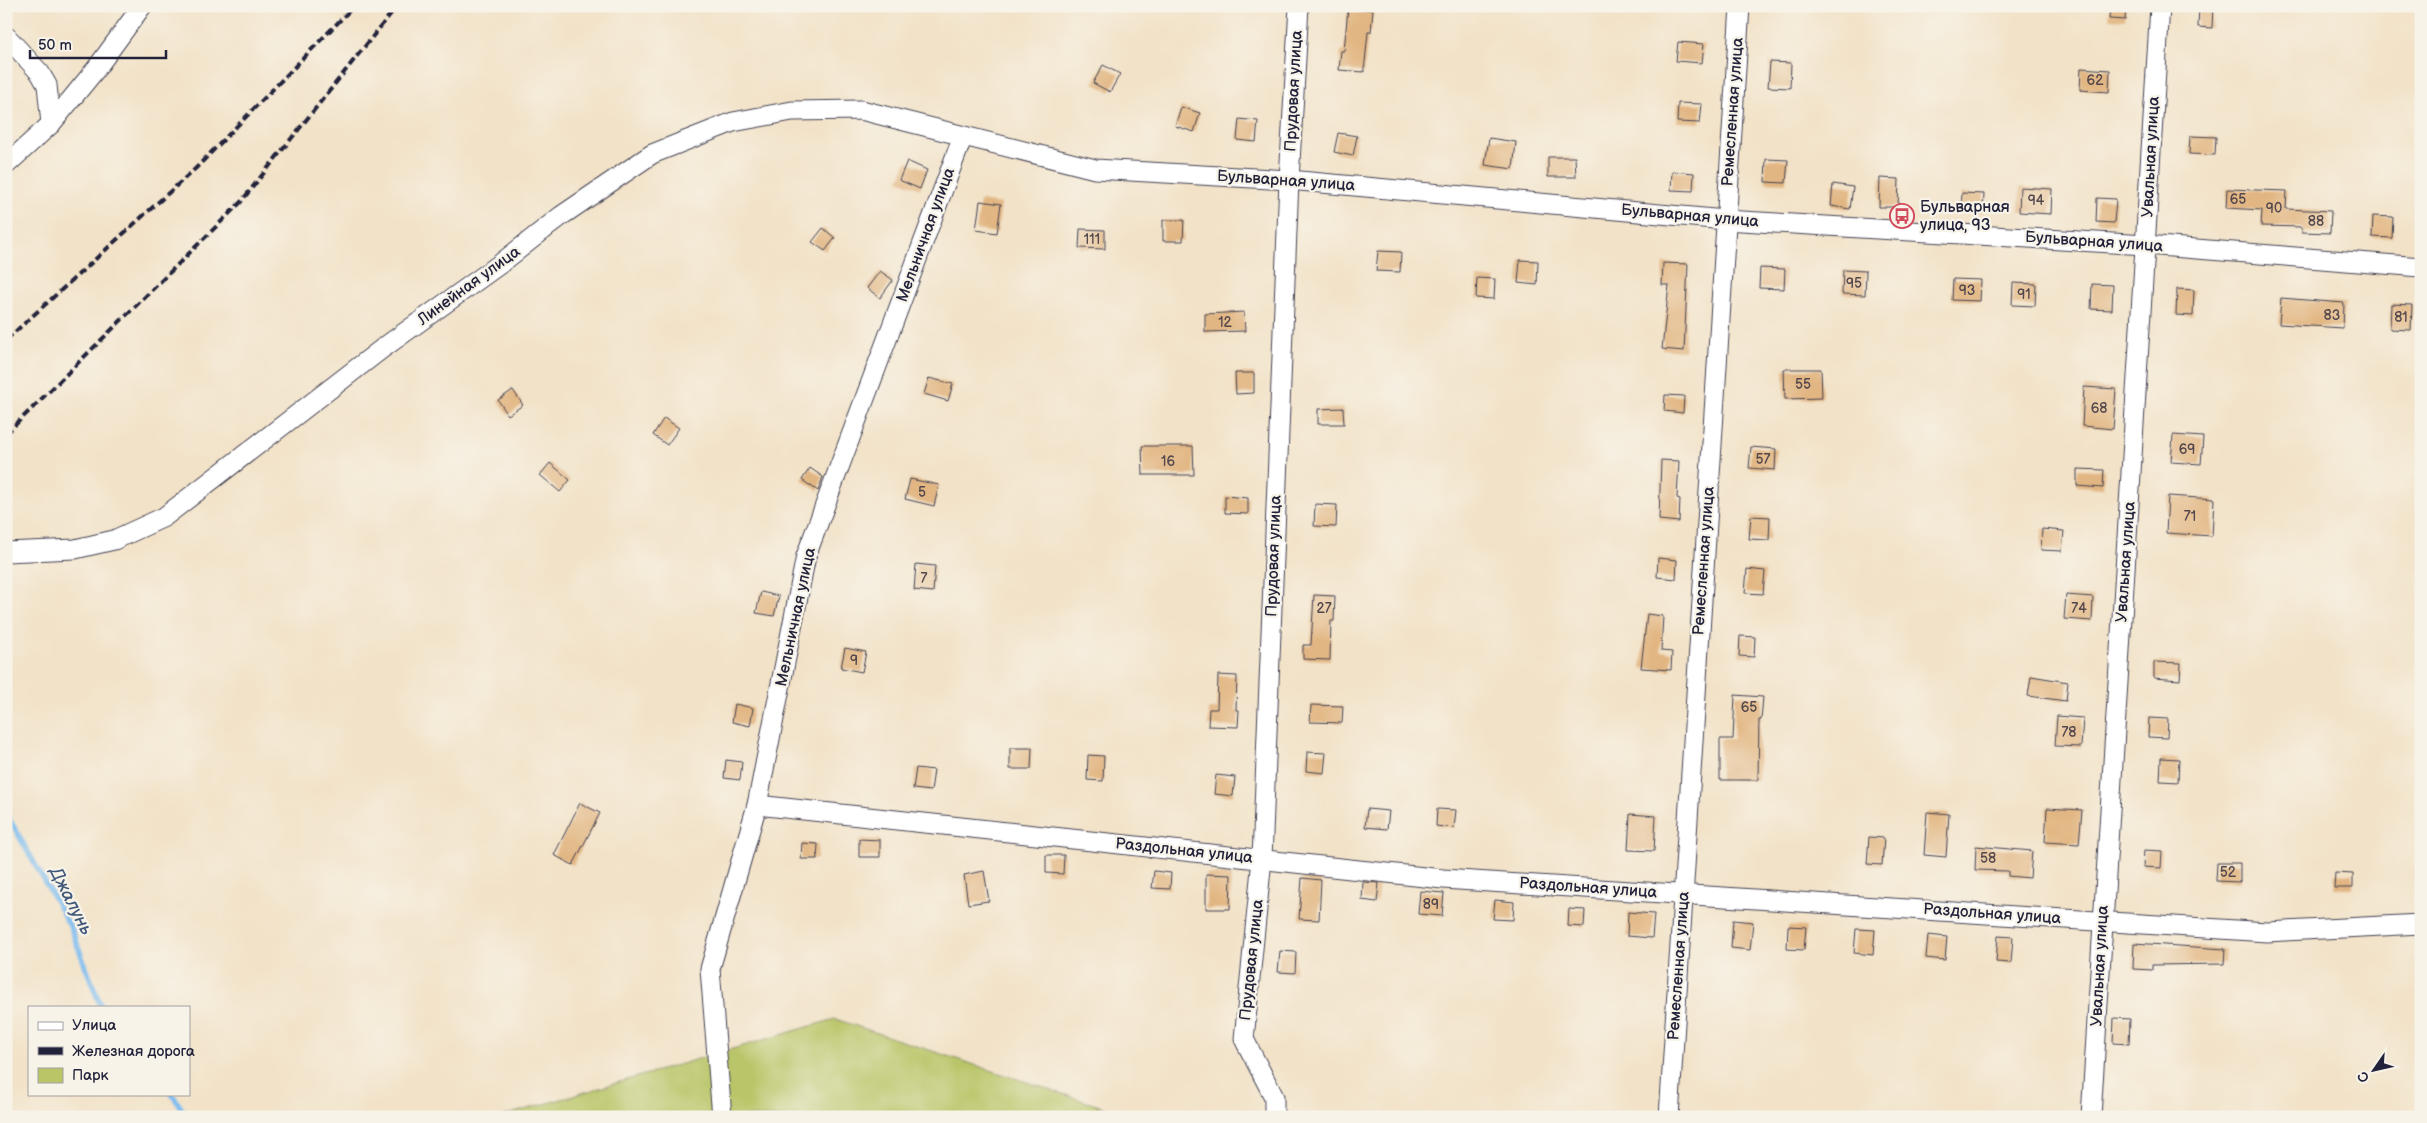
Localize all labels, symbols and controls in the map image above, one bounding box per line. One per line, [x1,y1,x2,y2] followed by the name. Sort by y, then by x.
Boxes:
[30,28,166,60] scale bar
[1281,29,1307,152] street label: Прудовая улица
[38,36,72,55] text: 50 m
[1718,36,1748,187] street label: Ремесленная улица
[2087,72,2104,89] house number: 62
[2138,95,2164,218] street label: Увальная улица
[893,165,959,305] street label: Мельничная улица
[1216,167,1356,195] street label: Бульварная улица
[2230,191,2246,208] house number: 65
[2028,192,2045,209] house number: 94
[1920,198,2010,235] place label: Бульварная улица, 93
[2266,200,2282,217] house number: 90
[1620,201,1760,232] street label: Бульварная улица
[1889,203,1915,229] bus stop icon: Бульварная улица, 93
[2308,213,2324,230] house number: 88
[2024,228,2164,256] street label: Бульварная улица
[1084,231,1100,248] house number: 111
[413,242,524,330] street label: Линейная улица
[1846,275,1862,292] house number: 95
[1959,282,1975,299] house number: 93
[2017,286,2031,303] house number: 91
[2324,307,2340,324] house number: 83
[2394,309,2408,326] house number: 81
[1218,314,1233,331] house number: 12
[1795,376,1811,393] house number: 55
[2091,400,2107,417] house number: 68
[2179,441,2195,458] house number: 69
[1756,451,1771,468] house number: 57
[1161,453,1175,470] house number: 16
[918,484,926,501] house number: 5
[1689,485,1719,636] street label: Ремесленная улица
[1262,494,1286,617] street label: Прудовая улица
[2112,500,2140,623] street label: Увальная улица
[2184,508,2196,525] house number: 71
[772,545,820,688] street label: Мельничная улица
[921,570,928,587] house number: 7
[1316,600,1332,617] house number: 27
[2071,600,2087,617] house number: 74
[850,652,858,669] house number: 9
[1741,699,1757,716] house number: 65
[2061,724,2077,741] house number: 78
[1114,834,1254,868] street label: Раздольная улица
[1980,850,1996,867] house number: 58
[44,863,97,939] water label: Джалунь
[2220,864,2237,881] house number: 52
[1518,874,1658,902] street label: Раздольная улица
[1664,890,1694,1041] street label: Ремесленная улица
[1423,896,1439,913] house number: 89
[1236,898,1268,1022] street label: Прудовая улица
[1922,900,2062,928] street label: Раздольная улица
[2087,904,2113,1027] street label: Увальная улица
[28,1006,190,1096] legend
[72,1016,117,1035] text: Улица
[72,1042,195,1061] text: Железная дорога
[2350,1046,2400,1096] north arrow
[72,1066,109,1085] text: Парк
[2354,1068,2373,1086] text: С

